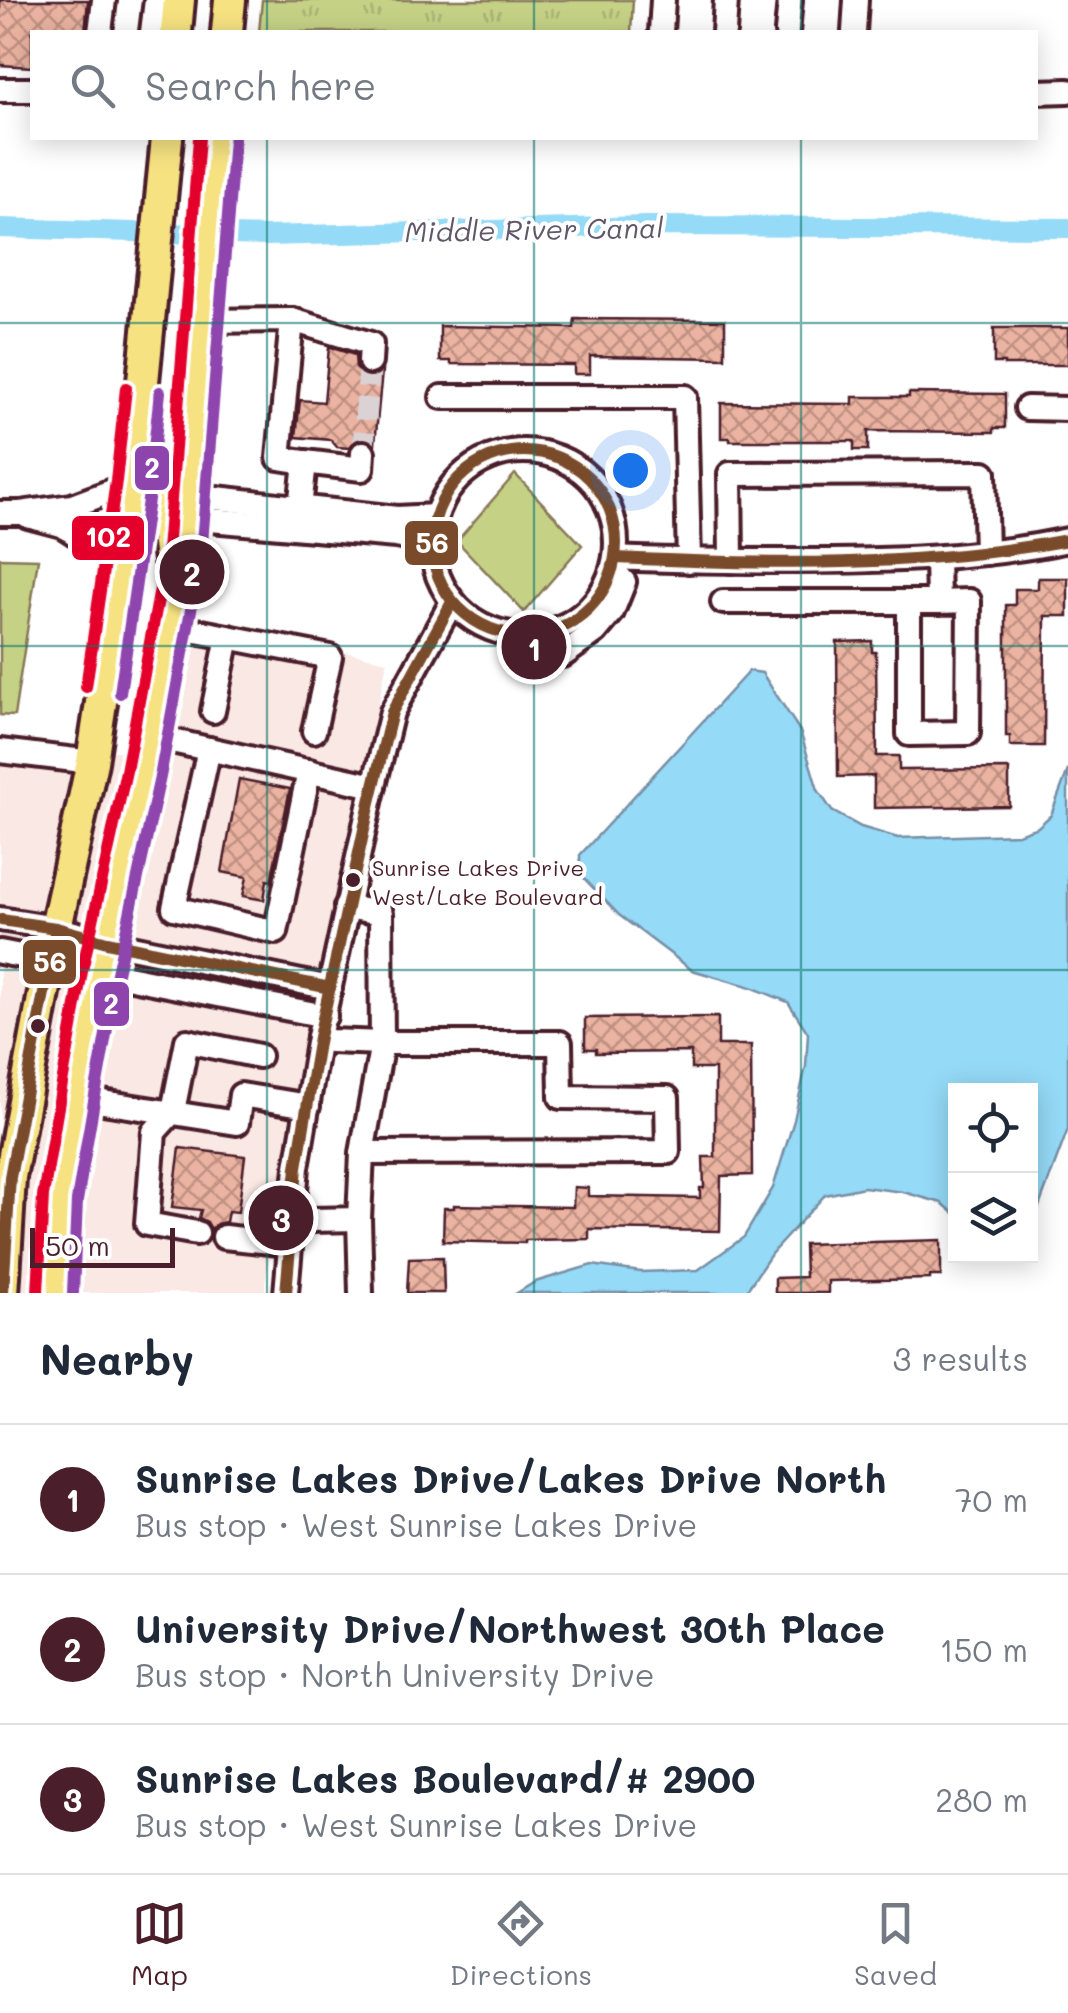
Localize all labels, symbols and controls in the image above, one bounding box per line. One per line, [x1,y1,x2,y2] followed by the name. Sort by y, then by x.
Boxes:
[30,30,1038,140] search box
[65,58,120,113] icon: search
[145,60,376,110] text: Search here
[404,209,664,249] water label: Middle River Canal
[133,444,171,492] line badge: 2
[605,445,656,496] your location
[144,449,160,485] text: 2
[70,514,146,562] line badge: 102
[85,518,131,554] text: 102
[403,519,460,567] line badge: 56
[415,524,449,560] text: 56
[160,534,224,610] pin: 2
[502,610,566,684] pin: 1
[372,853,603,911] place label: Sunrise Lakes Drive West/Lake Boulevard
[343,870,363,890] marker: Sunrise Lakes Drive West/Lake Boulevard
[21,938,78,986] line badge: 56
[33,943,67,979] text: 56
[92,980,131,1028] line badge: 2
[103,985,119,1021] text: 2
[28,1016,48,1036] unlabelled marker
[948,1083,1038,1263] map controls
[948,1083,1038,1173] button: locate
[948,1173,1038,1263] button: layers
[248,1180,314,1256] pin: 3
[30,1223,175,1268] scale bar
[45,1227,110,1263] text: 50 m
[40,1331,194,1386] text: Nearby
[892,1337,1028,1379] text: 3 results
[135,1453,886,1503] text: Sunrise Lakes Drive/Lakes Drive North
[65,1478,80,1520] text: 1
[955,1478,1028,1520] text: 70 m
[135,1503,697,1545] text: Bus stop · West Sunrise Lakes Drive
[135,1603,885,1653] text: University Drive/Northwest 30th Place
[64,1628,81,1670] text: 2
[940,1628,1028,1670] text: 150 m
[135,1653,655,1695] text: Bus stop · North University Drive
[135,1753,756,1803] text: Sunrise Lakes Boulevard/# 2900
[63,1778,82,1820] text: 3
[935,1778,1028,1820] text: 280 m
[135,1803,697,1845] text: Bus stop · West Sunrise Lakes Drive
[131,1896,188,1992] tab: Map
[450,1896,592,1992] tab: Directions
[854,1896,937,1992] tab: Saved

